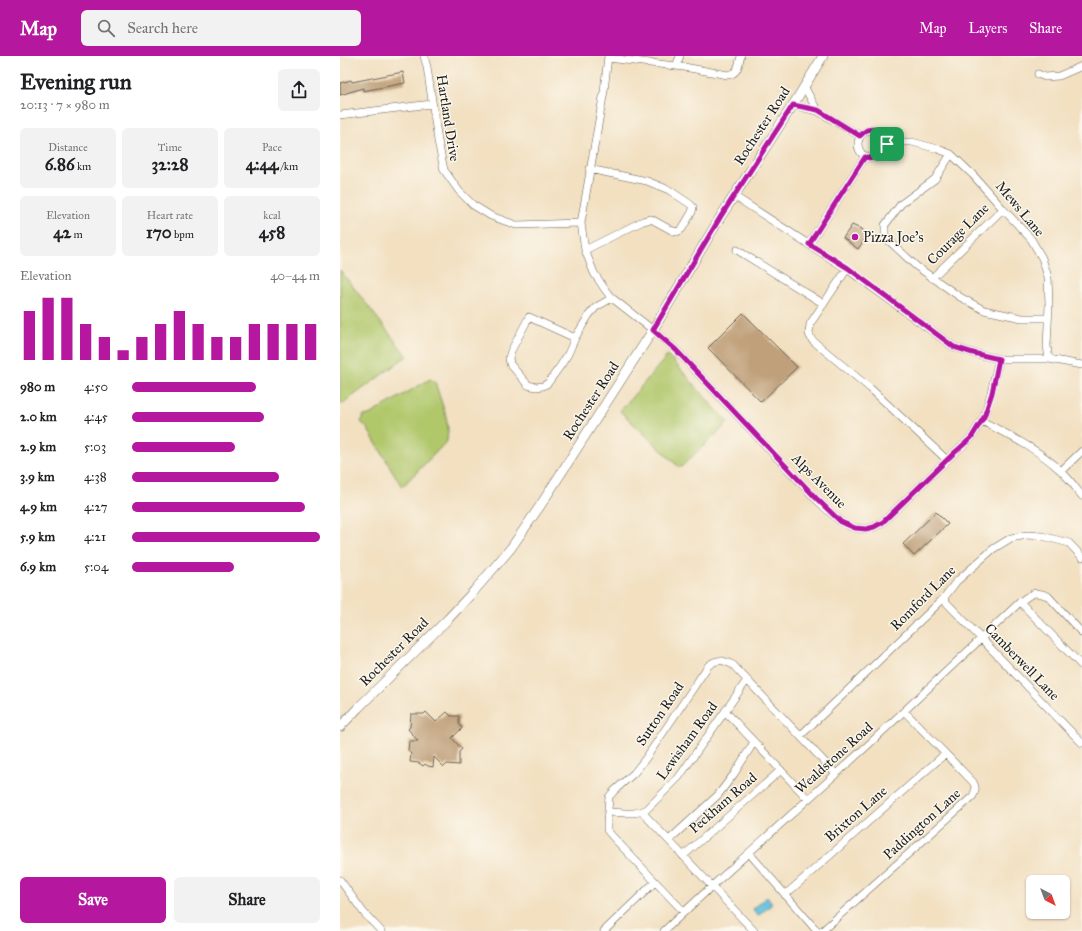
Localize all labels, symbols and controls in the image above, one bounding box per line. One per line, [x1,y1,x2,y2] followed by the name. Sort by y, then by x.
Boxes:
[81,10,361,46] search box
[20,17,57,40] text: Map
[95,17,117,39] icon: search
[127,19,198,37] text: Search here
[919,20,947,37] text: Map
[969,20,1007,37] text: Layers
[1029,20,1062,37] text: Share
[20,68,132,95] text: Evening run
[278,69,320,111] button: share
[433,73,463,163] street label: Hartland Drive
[730,83,794,169] street label: Rochester Road
[20,97,110,113] text: 20:13 · 7 × 980 m
[870,127,904,161] pin
[876,133,898,155] icon: arrive
[48,141,88,154] text: Distance
[158,141,182,154] text: Time
[262,141,282,154] text: Pace
[45,154,75,175] text: 6.86
[152,154,188,175] text: 32:28
[246,154,279,175] text: 4:44
[75,160,91,173] text: km
[279,160,298,173] text: /km
[992,178,1048,240] street label: Mews Lane
[924,199,993,268] street label: Courage Lane
[46,209,90,222] text: Elevation
[147,209,193,222] text: Heart rate
[263,209,281,222] text: kcal
[53,222,71,243] text: 42
[146,222,172,243] text: 170
[259,222,285,243] text: 458
[71,228,83,241] text: m
[172,228,194,241] text: bpm
[863,229,924,247] place label: Pizza Joe's
[850,232,860,242] marker: Pizza Joe's
[20,268,72,284] text: Elevation
[270,268,320,284] text: 40–44 m
[559,358,623,444] street label: Rochester Road
[20,379,55,395] text: 980 m
[84,379,108,395] text: 4:50
[20,409,57,425] text: 2.0 km
[84,409,108,425] text: 4:45
[20,439,56,455] text: 2.9 km
[84,439,106,455] text: 5:03
[787,449,850,512] street label: Alps Avenue
[20,469,55,485] text: 3.9 km
[84,469,107,485] text: 4:38
[20,499,57,515] text: 4.9 km
[84,499,108,515] text: 4:27
[20,529,55,545] text: 5.9 km
[84,529,106,545] text: 4:21
[20,559,56,575] text: 6.9 km
[84,559,108,575] text: 5:04
[887,562,959,634] street label: Romford Lane
[356,614,432,690] street label: Rochester Road
[981,620,1063,704] street label: Camberwell Lane
[633,679,687,749] street label: Sutton Road
[653,699,721,783] street label: Lewisham Road
[792,719,876,797] street label: Wealdstone Road
[686,769,760,837] street label: Peckham Road
[821,782,891,846] street label: Brixton Lane
[880,785,964,863] street label: Paddington Lane
[1026,875,1070,919] north arrow
[1026,875,1070,919] map controls
[20,877,166,923] button: Save
[174,877,320,923] button: Share

